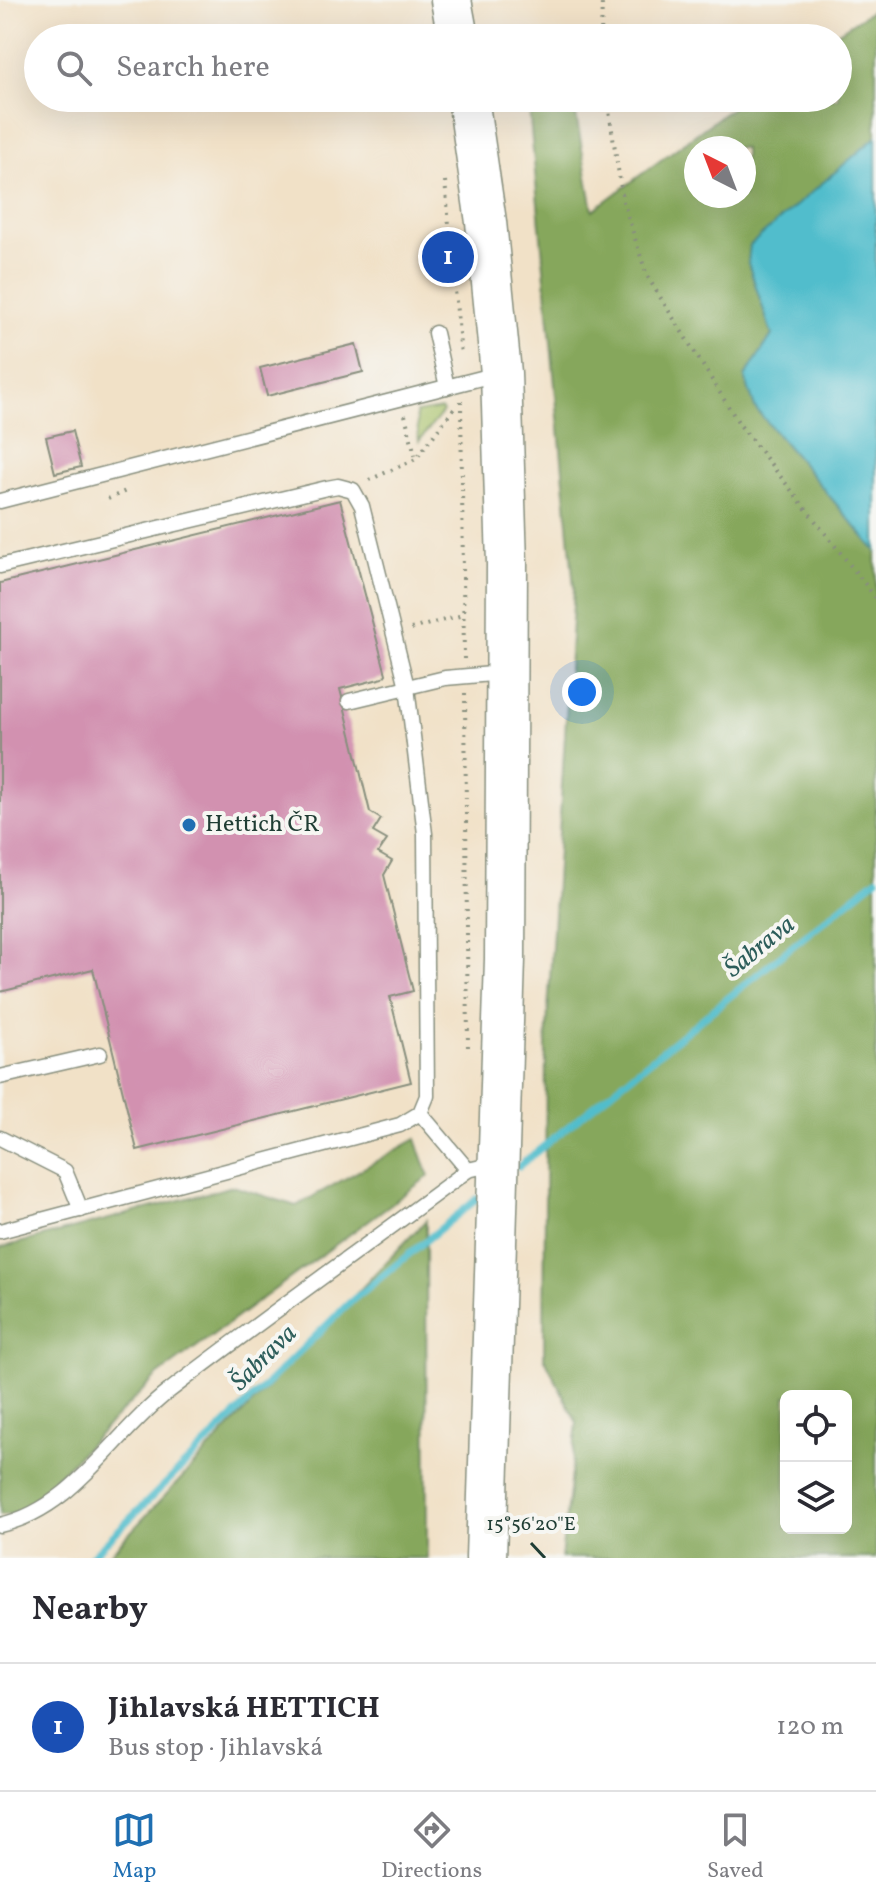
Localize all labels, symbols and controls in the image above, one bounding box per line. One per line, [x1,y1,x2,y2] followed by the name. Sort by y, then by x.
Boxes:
[24,24,852,112] search box
[52,46,96,90] icon: search
[116,47,270,89] text: Search here
[684,136,756,208] north arrow
[422,227,474,287] pin: 1
[562,672,602,712] your location
[205,808,320,842] place label: Hettich ČR
[180,816,198,834] marker: Hettich ČR
[717,907,803,987] water label: Šabrava
[223,1317,305,1399] water label: Šabrava
[780,1390,852,1534] map controls
[780,1390,852,1462] button: locate
[780,1462,852,1534] button: layers
[486,1511,576,1539] text: 15°56'20"E
[32,1587,148,1634] text: Nearby
[108,1688,380,1730] text: Jihlavská HETTICH
[53,1709,63,1745] text: 1
[776,1709,844,1745] text: 120 m
[108,1730,323,1766] text: Bus stop · Jihlavská
[112,1808,156,1887] tab: Map
[381,1808,482,1887] tab: Directions
[707,1808,764,1887] tab: Saved

